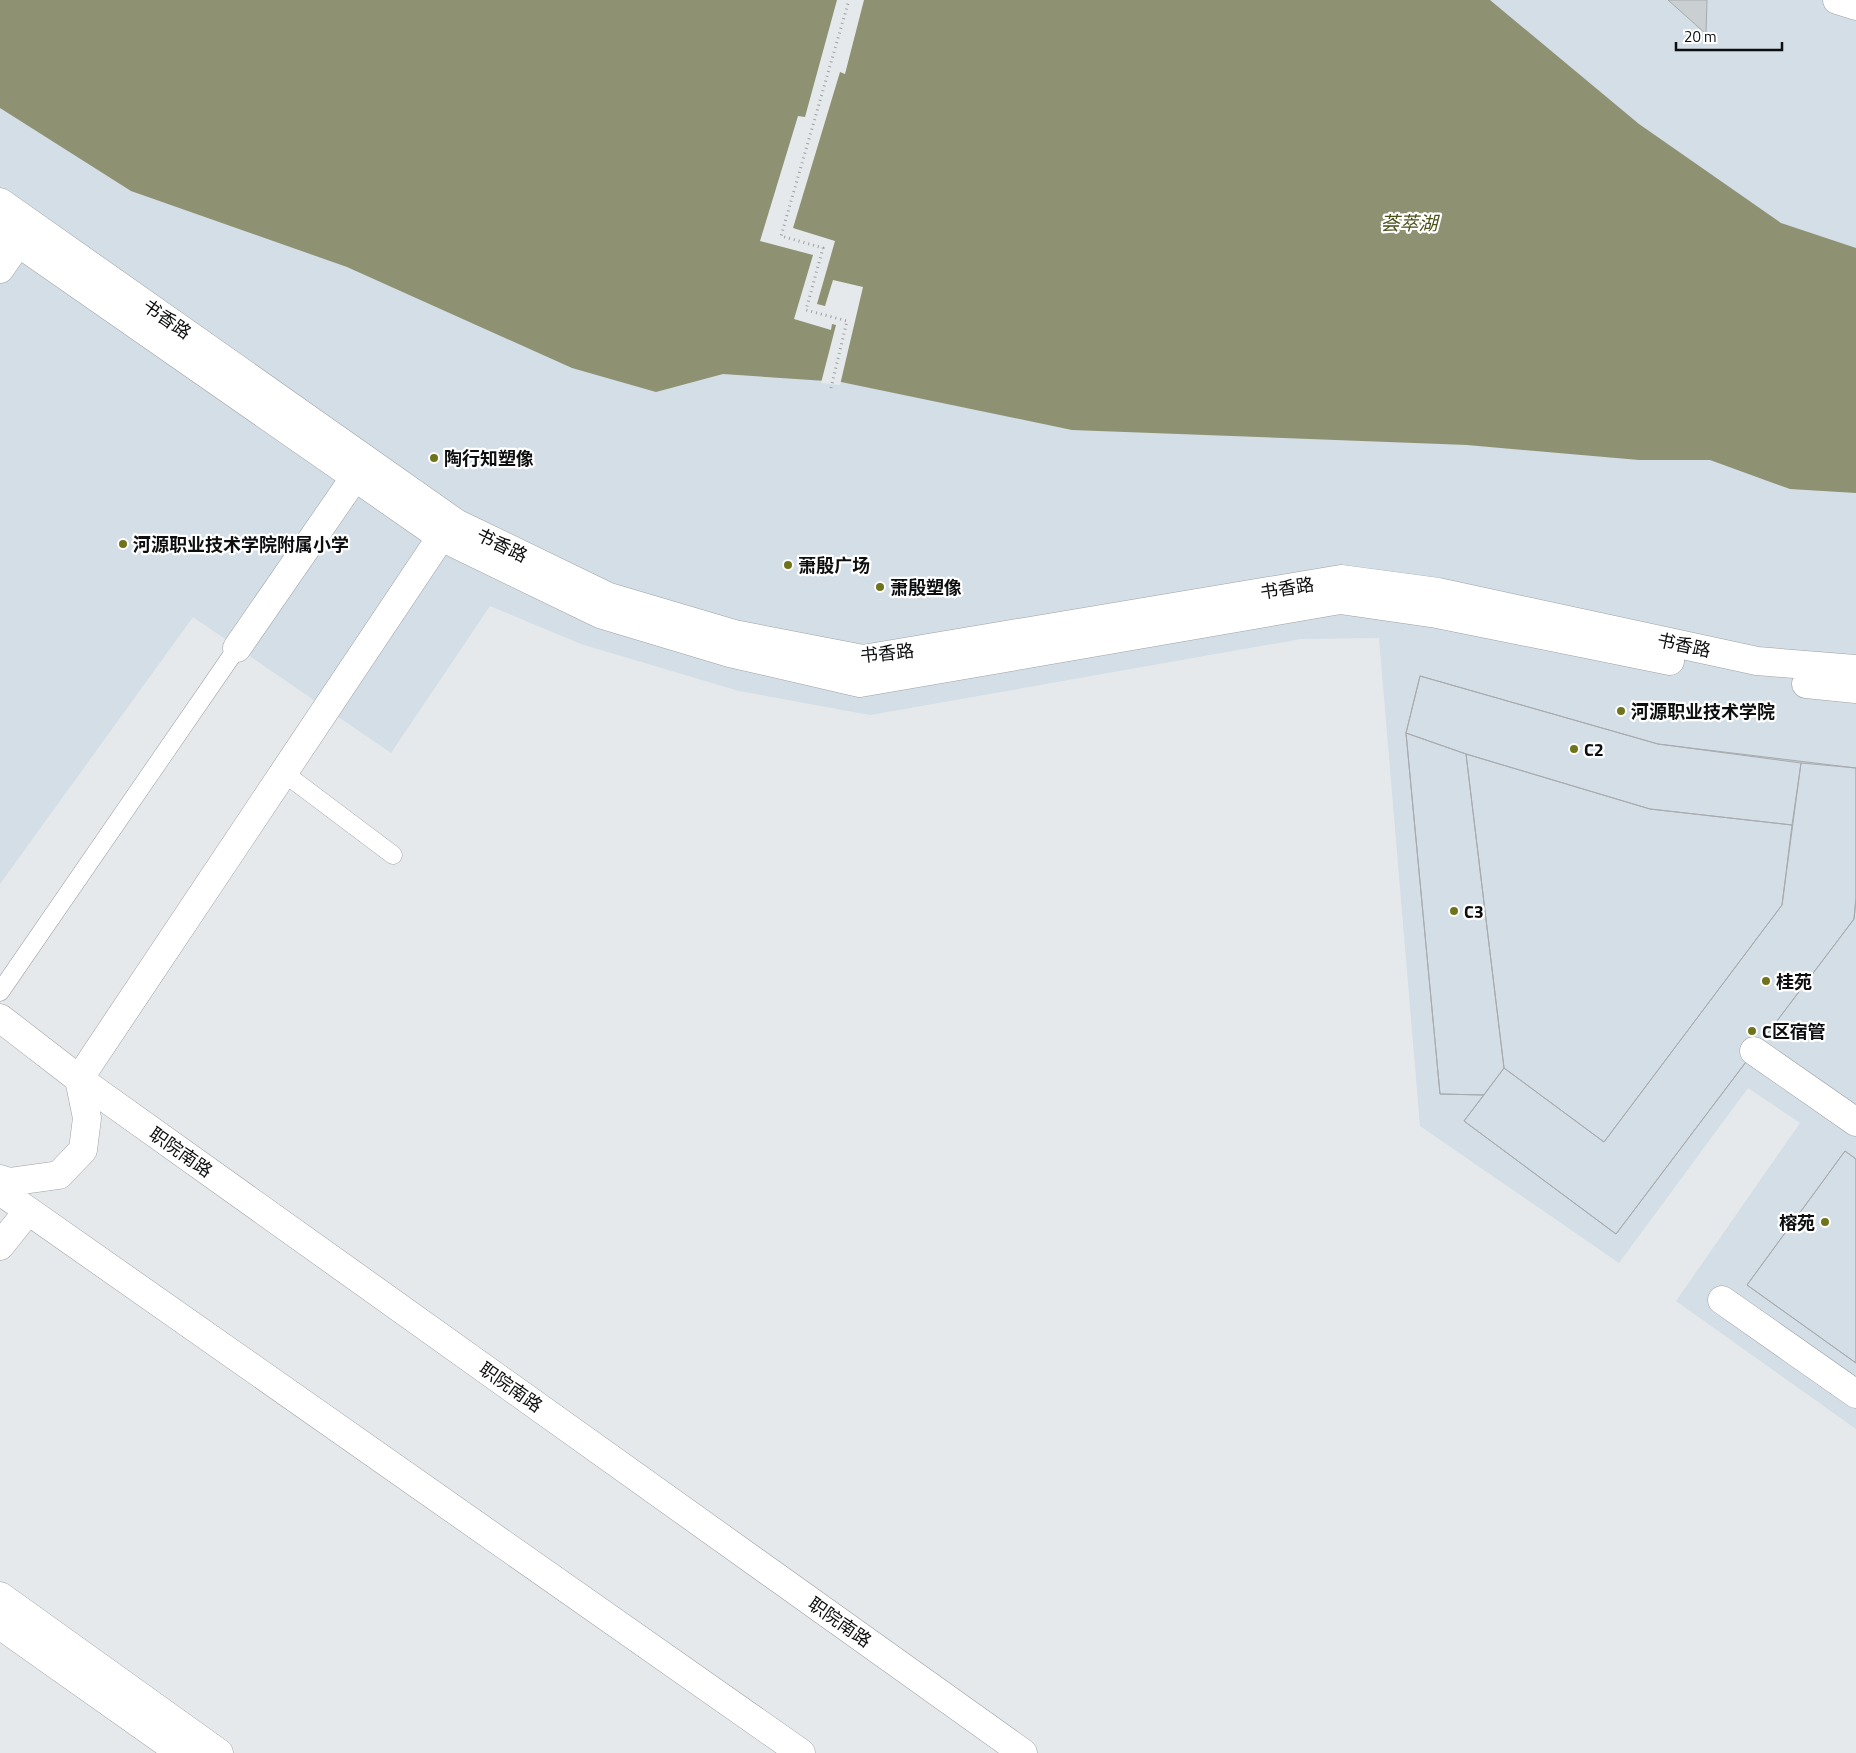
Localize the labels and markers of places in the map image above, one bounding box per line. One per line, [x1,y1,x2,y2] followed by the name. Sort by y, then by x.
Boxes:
[444,445,534,472] place label: 陶行知塑像
[428,452,440,464] marker: 陶行知塑像
[133,531,349,558] place label: 河源职业技术学院附属小学
[117,538,129,550] marker: 河源职业技术学院附属小学
[798,552,870,579] place label: 萧殷广场
[782,559,794,571] marker: 萧殷广场
[890,574,962,601] place label: 萧殷塑像
[874,581,886,593] marker: 萧殷塑像
[1631,698,1775,725] place label: 河源职业技术学院
[1615,705,1627,717] marker: 河源职业技术学院
[1584,736,1604,763] place label: C2
[1568,743,1580,755] marker: C2
[1464,898,1484,925] place label: C3
[1448,905,1460,917] marker: C3
[1776,968,1812,995] place label: 桂苑
[1760,975,1772,987] marker: 桂苑
[1762,1018,1826,1045] place label: C区宿管
[1746,1025,1758,1037] marker: C区宿管
[1779,1209,1815,1236] place label: 榕苑
[1819,1216,1831,1228] marker: 榕苑

